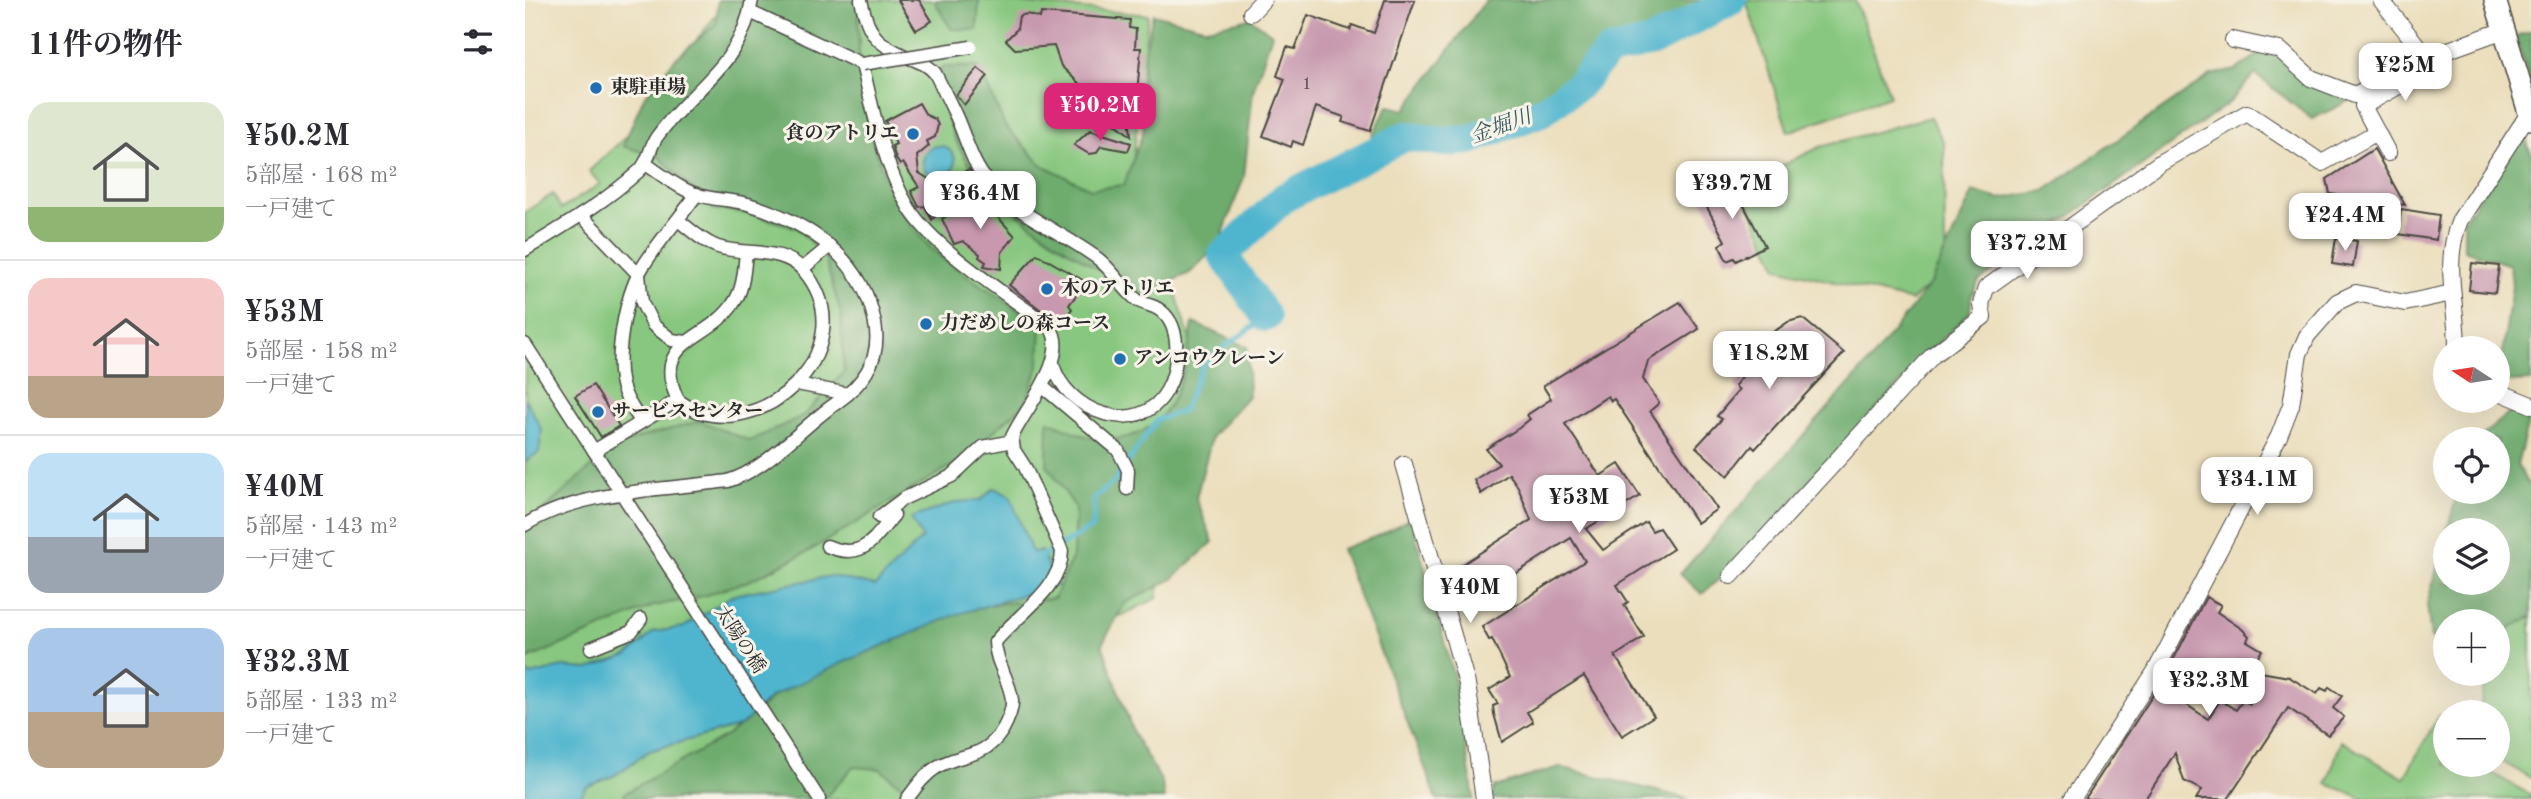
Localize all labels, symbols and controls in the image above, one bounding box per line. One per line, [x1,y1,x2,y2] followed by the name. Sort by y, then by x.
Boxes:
[459,23,497,61] icon: filters
[28,31,183,61] text: 11件の物件
[2364,43,2446,103] pin: ¥25M
[2375,54,2435,77] text: ¥25M
[610,76,686,98] place label: 東駐車場
[1302,77,1312,93] house number: 1
[588,80,604,96] marker: 東駐車場
[1043,83,1157,143] pin: ¥50.2M
[1060,94,1140,117] text: ¥50.2M
[1467,104,1536,148] water label: 金堀川
[245,122,350,152] text: ¥50.2M
[785,122,899,144] place label: 食のアトリエ
[905,126,921,142] marker: 食のアトリエ
[84,130,168,214] icon: home
[1675,162,1789,221] pin: ¥39.7M
[245,164,397,187] text: 5部屋 · 168 m²
[923,172,1037,231] pin: ¥36.4M
[1692,172,1772,195] text: ¥39.7M
[940,182,1020,205] text: ¥36.4M
[2288,194,2402,253] pin: ¥24.4M
[245,198,337,221] text: 一戸建て
[2305,204,2385,227] text: ¥24.4M
[1970,222,2084,281] pin: ¥37.2M
[1987,232,2067,255] text: ¥37.2M
[1061,277,1175,299] place label: 木のアトリエ
[1039,281,1055,297] marker: 木のアトリエ
[245,298,324,328] text: ¥53M
[84,306,168,390] icon: home
[940,312,1110,334] place label: 力だめしの森コース
[918,316,934,332] marker: 力だめしの森コース
[1712,332,1826,391] pin: ¥18.2M
[2433,336,2509,413] north arrow
[2433,336,2510,777] map controls
[245,340,397,363] text: 5部屋 · 158 m²
[1729,342,1809,365] text: ¥18.2M
[1134,348,1285,369] place label: アンコウクレーン
[1112,351,1128,367] marker: アンコウクレーン
[245,374,337,397] text: 一戸建て
[612,401,763,422] place label: サービスセンター
[590,404,606,420] marker: サービスセンター
[2433,427,2510,504] button: locate
[2200,458,2314,517] pin: ¥34.1M
[2217,468,2297,491] text: ¥34.1M
[245,473,324,503] text: ¥40M
[1538,476,1620,535] pin: ¥53M
[84,481,168,565] icon: home
[1549,486,1609,509] text: ¥53M
[245,515,397,538] text: 5部屋 · 143 m²
[2433,518,2510,595] button: layers
[245,549,337,572] text: 一戸建て
[1429,566,1511,625] pin: ¥40M
[1440,576,1500,599] text: ¥40M
[710,602,769,677] street label: 太陽の橋
[2433,609,2510,686] button: +
[245,648,350,678] text: ¥32.3M
[84,656,168,740] icon: home
[2152,658,2266,718] pin: ¥32.3M
[2169,669,2249,692] text: ¥32.3M
[245,690,397,713] text: 5部屋 · 133 m²
[2433,700,2510,777] button: −
[245,724,337,747] text: 一戸建て

